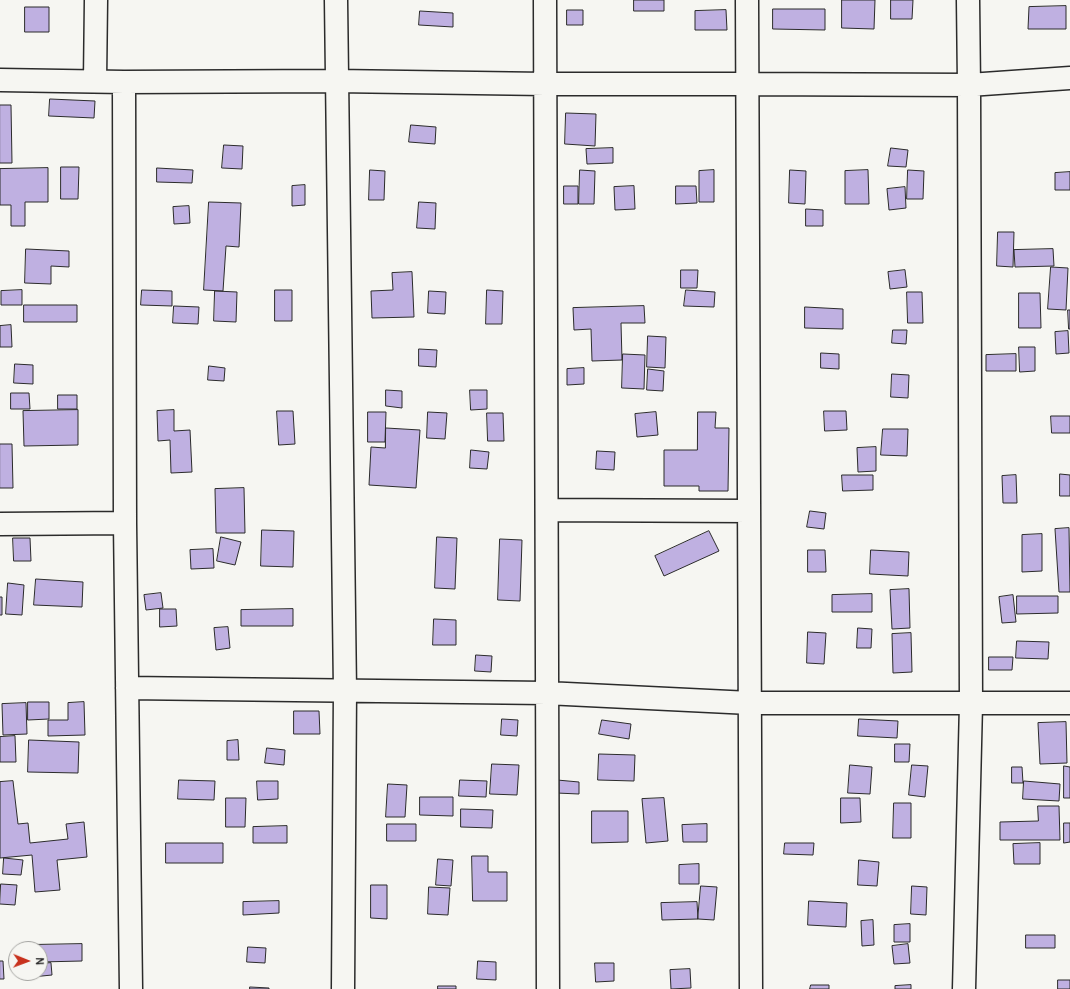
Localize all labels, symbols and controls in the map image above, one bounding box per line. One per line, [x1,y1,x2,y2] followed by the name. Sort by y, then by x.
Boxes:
[8,941,48,981] north arrow
[33,957,46,965] text: N

